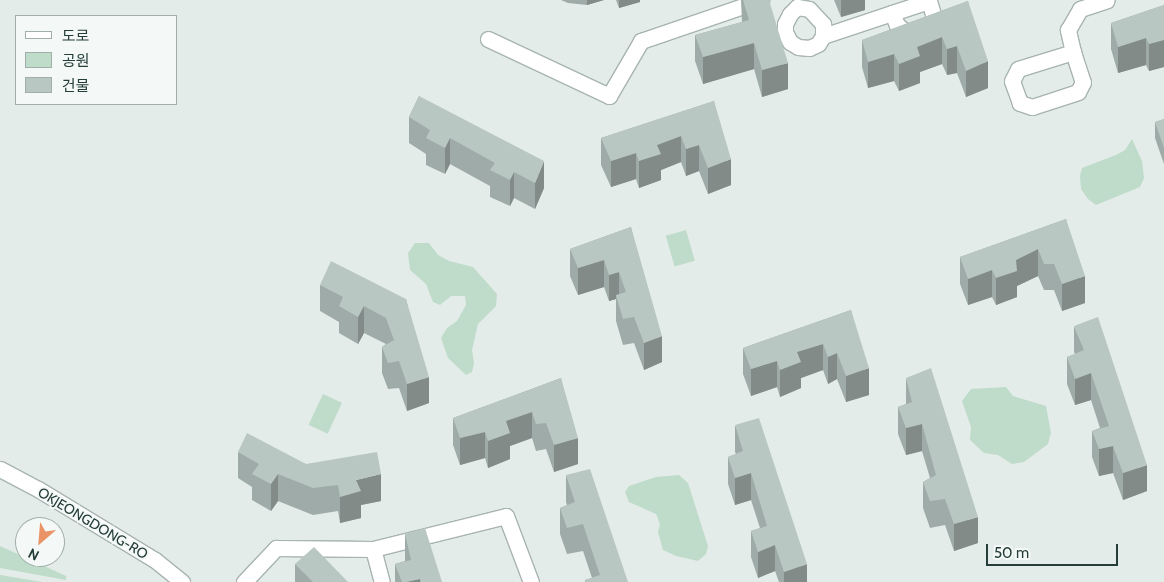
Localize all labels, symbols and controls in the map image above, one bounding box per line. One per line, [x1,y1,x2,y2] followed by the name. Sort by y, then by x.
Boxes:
[15,15,178,105] legend
[62,27,90,45] text: 도로
[62,52,90,70] text: 공원
[62,77,90,95] text: 건물
[35,484,151,562] street label: OKJEONGDONG-RO
[15,517,65,567] north arrow
[989,534,1122,566] scale bar
[994,544,1029,562] text: 50 m

